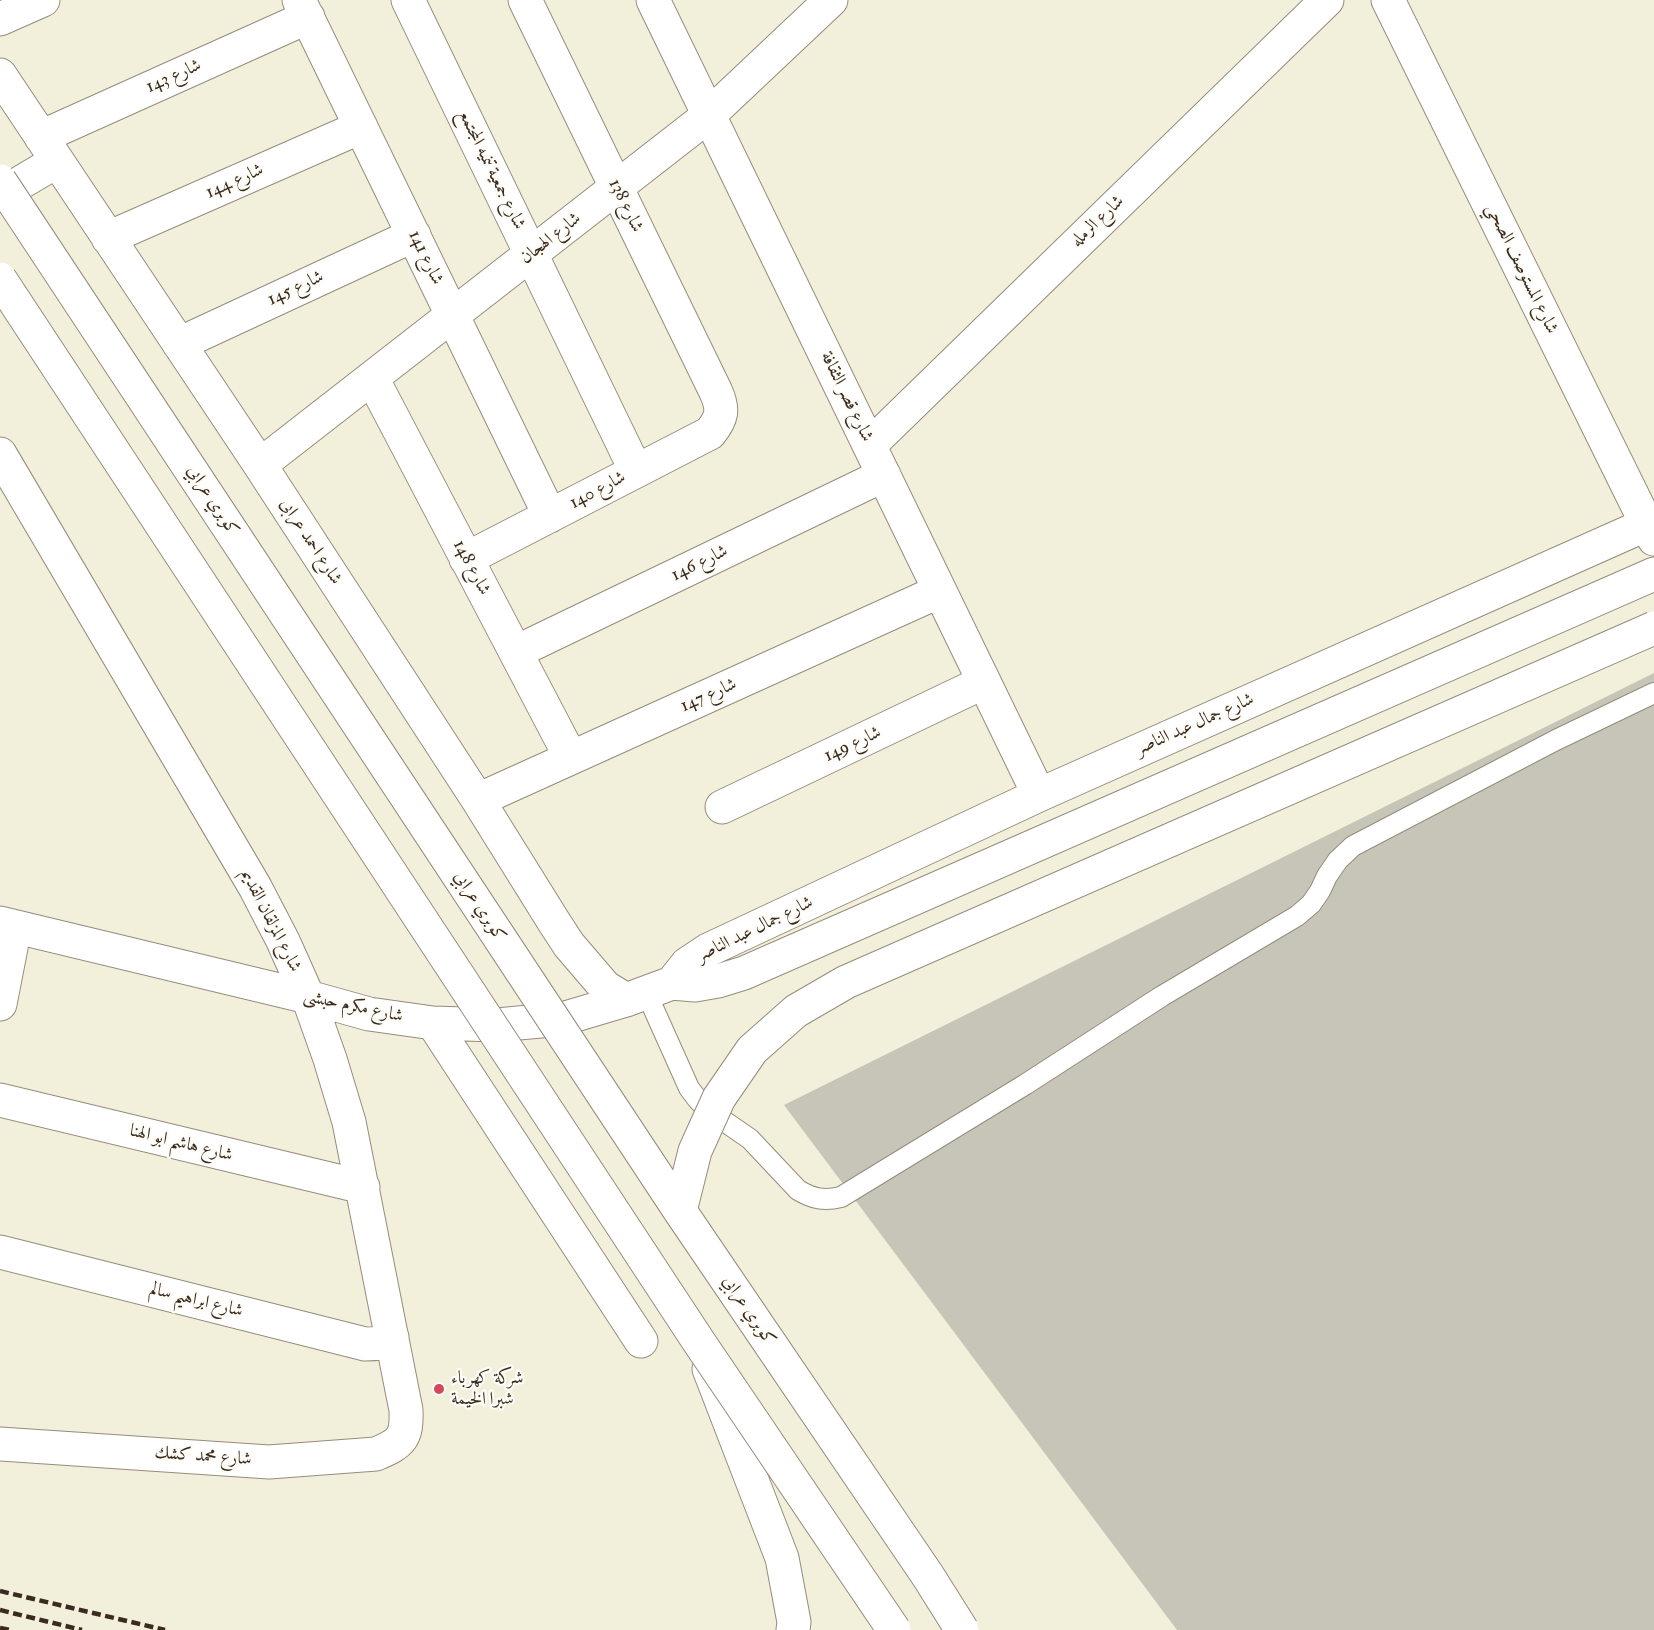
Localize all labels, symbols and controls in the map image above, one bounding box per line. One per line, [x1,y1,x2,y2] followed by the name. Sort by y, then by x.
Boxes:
[143,55,205,99] street label: شارع 143
[453,106,529,234] street label: شارع جمعية تنميه المجتمع
[203,160,267,204] street label: شارع 144
[603,176,647,236] street label: شارع 138
[1067,191,1129,253] street label: شارع الرمله
[1480,200,1562,338] street label: شارع المستوصف الصحي
[516,209,586,269] street label: شارع الهجان
[403,227,447,289] street label: شارع 141
[265,267,327,311] street label: شارع 145
[815,348,877,446] street label: شارع قصر الثقافة
[181,462,243,540] street label: كوبري عرابي
[566,467,630,515] street label: شارع 140
[274,495,346,589] street label: شارع احمد عرابى
[447,537,495,599] street label: شارع 148
[668,541,732,587] street label: شارع 146
[678,674,740,718] street label: شارع 147
[1132,689,1258,761] street label: شارع جمال عبد الناصر
[821,722,885,768] street label: شارع 149
[235,866,305,976] street label: شارع المزلقان القديم
[448,868,510,946] street label: كوبري عرابي
[693,892,817,968] street label: شارع جمال عبد الناصر
[301,986,405,1028] street label: شارع مكرم حبشى
[127,1121,235,1167] street label: شارع هاشم ابو الهنا
[717,1272,779,1350] street label: كوبري عرابي
[147,1279,245,1323] street label: شارع ابراهيم سالم
[451,1368,523,1410] place label: شركة كهرباء شبرا الخيمة
[432,1382,446,1396] marker: شركة كهرباء شبرا الخيمة
[154,1443,252,1471] street label: شارع محمد كشك

